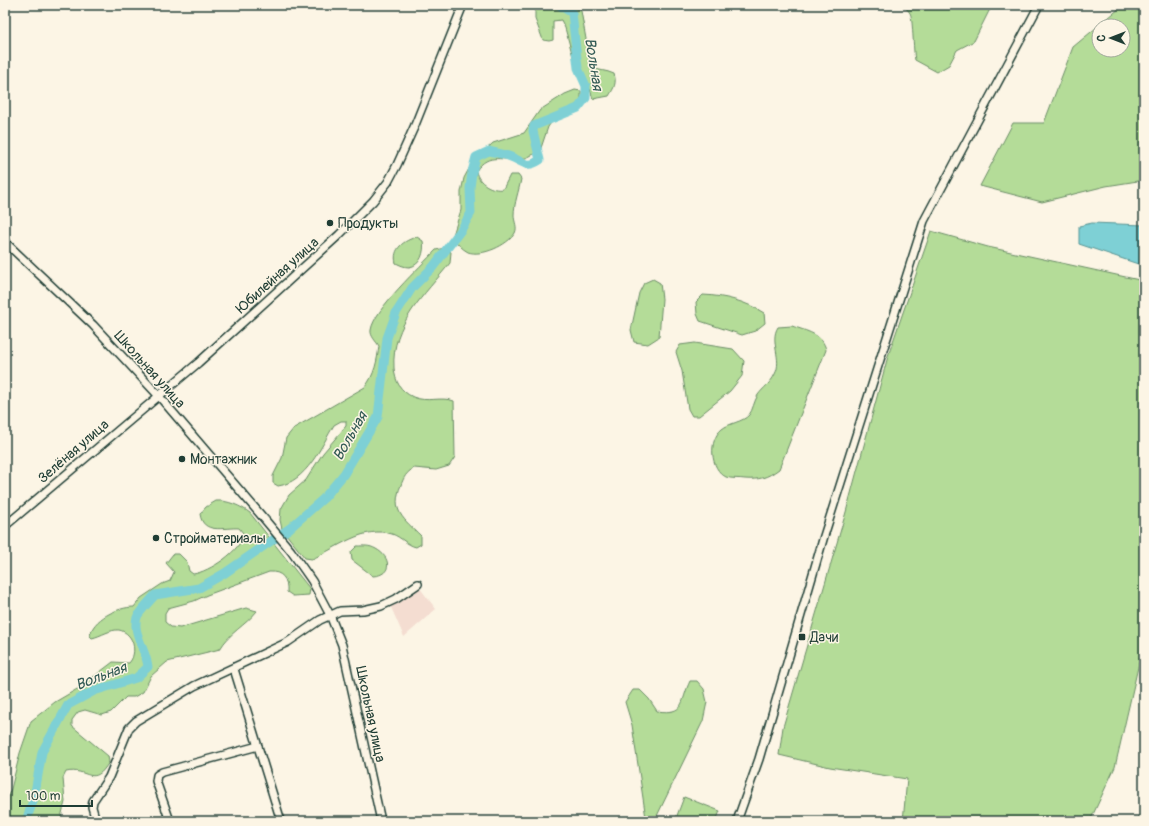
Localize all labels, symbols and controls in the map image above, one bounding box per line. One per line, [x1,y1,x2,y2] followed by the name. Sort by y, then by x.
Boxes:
[1091,18,1131,58] north arrow
[1095,34,1108,41] text: С
[580,36,607,94] water label: Вольная
[338,215,398,232] place label: Продукты
[325,218,335,228] marker: Продукты
[233,234,322,317] street label: Юбилейная улица
[111,327,189,411] street label: Школьная улица
[329,407,373,464] water label: Вольная
[34,416,112,487] street label: Зелёная улица
[190,451,258,468] place label: Монтажник
[177,454,187,464] marker: Монтажник
[164,530,266,547] place label: Стройматериалы
[151,533,161,543] marker: Стройматериалы
[809,629,838,646] place label: Дачи
[797,632,807,642] marker: Дачи
[73,657,131,695] water label: Вольная
[352,664,389,764] street label: Школьная улица
[20,782,92,808] scale bar
[26,789,61,804] text: 100 m

